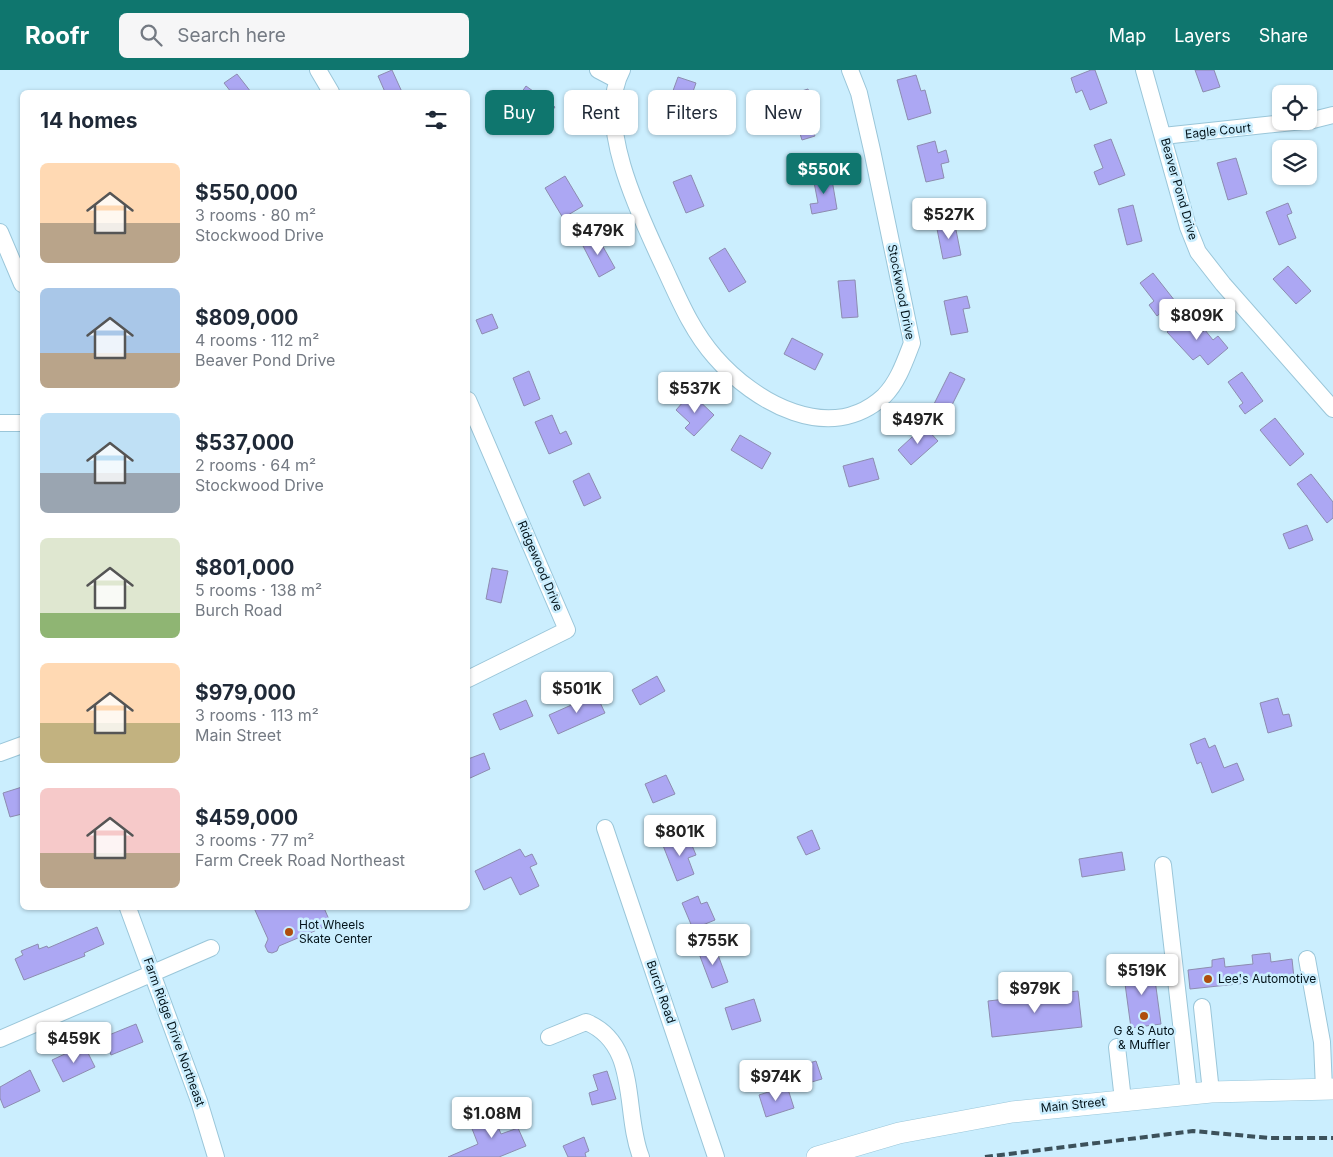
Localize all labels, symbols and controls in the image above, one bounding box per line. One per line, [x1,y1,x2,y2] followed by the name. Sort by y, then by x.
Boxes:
[119,13,469,58] search box
[25,21,89,50] text: Roofr
[137,21,165,49] icon: search
[177,24,286,47] text: Search here
[1109,25,1146,46] text: Map
[1174,25,1231,46] text: Layers
[1259,25,1308,46] text: Share
[1272,85,1317,185] map controls
[1272,85,1317,130] button: locate
[485,90,554,135] chip: Buy
[564,90,638,135] chip: Rent
[648,90,736,135] chip: Filters
[746,90,820,135] chip: New
[422,106,450,134] icon: filters
[40,108,138,133] text: 14 homes
[1184,120,1252,141] street label: Eagle Court
[1158,136,1201,242] street label: Beaver Pond Drive
[1272,140,1317,185] button: layers
[789,152,859,195] pin: $550K
[797,159,851,179] text: $550K
[195,180,298,205] text: $550,000
[80,183,140,243] icon: home
[914,198,984,240] pin: $527K
[923,204,975,224] text: $527K
[195,205,316,225] text: 3 rooms · 80 m²
[563,214,633,256] pin: $479K
[572,220,624,240] text: $479K
[195,225,324,245] text: Stockwood Drive
[885,243,918,341] street label: Stockwood Drive
[1162,298,1232,341] pin: $809K
[195,305,298,330] text: $809,000
[1170,305,1224,325] text: $809K
[80,308,140,368] icon: home
[195,330,319,350] text: 4 rooms · 112 m²
[195,350,335,370] text: Beaver Pond Drive
[660,372,730,414] pin: $537K
[669,378,721,398] text: $537K
[883,402,953,445] pin: $497K
[892,409,944,429] text: $497K
[195,430,294,455] text: $537,000
[80,433,140,493] icon: home
[195,455,316,475] text: 2 rooms · 64 m²
[195,475,324,495] text: Stockwood Drive
[515,518,566,613] street label: Ridgewood Drive
[195,555,295,580] text: $801,000
[80,558,140,618] icon: home
[195,580,322,600] text: 5 rooms · 138 m²
[195,600,282,620] text: Burch Road
[542,672,612,714] pin: $501K
[552,678,602,698] text: $501K
[195,680,296,705] text: $979,000
[80,683,140,743] icon: home
[195,705,319,725] text: 3 rooms · 113 m²
[195,725,281,745] text: Main Street
[195,805,298,830] text: $459,000
[80,808,140,868] icon: home
[645,814,715,857] pin: $801K
[655,821,705,841] text: $801K
[195,830,314,850] text: 3 rooms · 77 m²
[195,850,405,870] text: Farm Creek Road Northeast
[299,917,373,946] place label: Hot Wheels Skate Center
[678,924,748,966] pin: $755K
[283,926,295,938] marker: Hot Wheels Skate Center
[687,930,739,950] text: $755K
[1107,954,1177,996] pin: $519K
[141,955,208,1108] street label: Farm Ridge Drive Northeast
[644,958,679,1025] street label: Burch Road
[1117,960,1167,980] text: $519K
[1218,971,1316,986] place label: Lee's Automotive
[1000,972,1070,1014] pin: $979K
[1202,973,1214,985] marker: Lee's Automotive
[1009,978,1061,998] text: $979K
[1138,1010,1150,1022] marker: G & S Auto & Muffler
[39,1022,109,1064] pin: $459K
[1114,1023,1174,1052] place label: G & S Auto & Muffler
[47,1028,101,1048] text: $459K
[741,1060,811,1102] pin: $974K
[750,1066,802,1086] text: $974K
[1040,1094,1106,1115] street label: Main Street
[451,1096,533,1139] pin: $1.08M
[463,1103,521,1123] text: $1.08M

